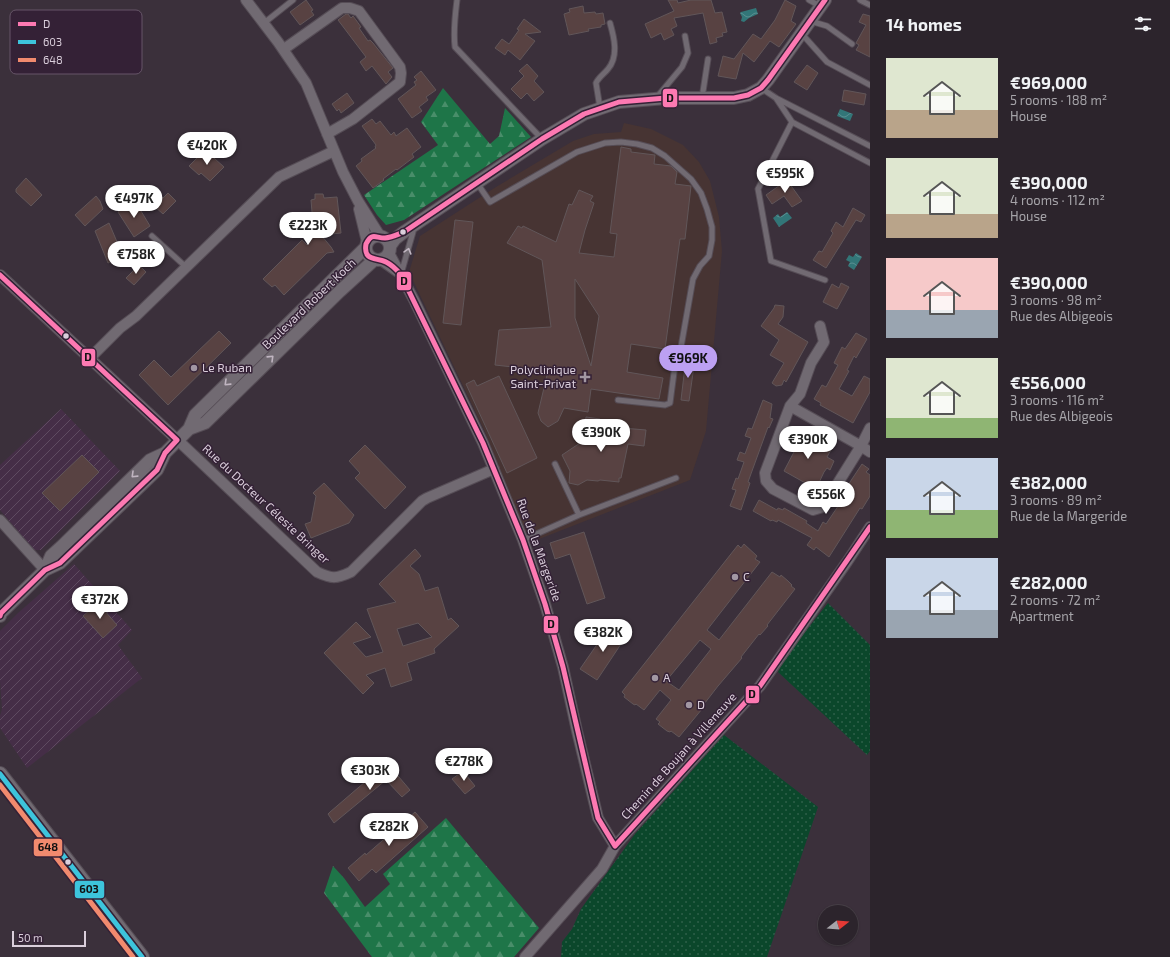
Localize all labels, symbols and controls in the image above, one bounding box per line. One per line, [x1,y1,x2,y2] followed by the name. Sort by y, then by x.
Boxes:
[10,10,142,74] legend
[1132,13,1154,35] icon: filters
[886,14,962,34] text: 14 homes
[43,17,50,30] text: D
[43,35,62,48] text: 603
[43,53,63,66] text: 648
[1010,72,1087,92] text: €969,000
[918,74,966,122] icon: home
[662,88,678,108] line badge: D
[666,91,674,104] text: D
[1010,92,1107,108] text: 5 rooms · 188 m²
[1010,108,1047,124] text: House
[179,132,235,166] pin: €420K
[187,137,227,153] text: €420K
[757,160,813,194] pin: €595K
[766,165,804,181] text: €595K
[1010,172,1088,192] text: €390,000
[918,174,966,222] icon: home
[106,185,162,219] pin: €497K
[114,190,154,206] text: €497K
[1010,192,1105,208] text: 4 rooms · 112 m²
[1010,208,1047,224] text: House
[280,212,336,246] pin: €223K
[288,217,328,233] text: €223K
[398,227,408,237] unlabelled marker
[108,241,164,275] pin: €758K
[117,246,155,262] text: €758K
[403,248,412,255] one-way arrow
[259,255,358,351] street label: Boulevard Robert Koch
[396,271,412,291] line badge: D
[1010,272,1088,292] text: €390,000
[400,274,408,287] text: D
[918,274,966,322] icon: home
[1010,292,1102,308] text: 3 rooms · 98 m²
[1010,308,1113,324] text: Rue des Albigeois
[61,331,71,341] unlabelled marker
[660,345,716,379] pin: €969K
[81,348,96,367] line badge: D
[84,350,92,363] text: D
[668,350,708,366] text: €969K
[266,355,274,363] one-way arrow
[202,360,252,374] place label: Le Ruban
[510,362,576,390] place label: Polyclinique Saint-Privat
[189,363,199,373] marker: Le Ruban
[579,371,591,383] marker: Polyclinique Saint-Privat
[1010,372,1086,392] text: €556,000
[918,374,966,422] icon: home
[224,379,232,386] one-way arrow
[1010,392,1104,408] text: 3 rooms · 116 m²
[1010,408,1113,424] text: Rue des Albigeois
[573,419,629,453] pin: €390K
[581,424,621,440] text: €390K
[780,426,836,460] pin: €390K
[788,431,828,447] text: €390K
[200,441,333,566] street label: Rue du Docteur Céleste Bringer
[131,470,139,478] one-way arrow
[1010,472,1087,492] text: €382,000
[918,474,966,522] icon: home
[798,481,854,515] pin: €556K
[807,486,845,502] text: €556K
[1010,492,1102,508] text: 3 rooms · 89 m²
[515,496,565,603] street label: Rue de la Margeride
[1010,508,1127,524] text: Rue de la Margeride
[743,569,750,583] place label: C
[730,572,740,582] marker: C
[1010,572,1088,592] text: €282,000
[918,574,966,622] icon: home
[72,586,128,620] pin: €372K
[81,591,119,607] text: €372K
[1010,592,1101,608] text: 2 rooms · 72 m²
[1010,608,1074,624] text: Apartment
[543,615,559,634] line badge: D
[547,617,555,630] text: D
[575,619,631,653] pin: €382K
[583,624,623,640] text: €382K
[663,670,671,684] place label: A
[650,673,660,683] marker: A
[745,685,760,704] line badge: D
[748,687,756,700] text: D
[618,689,740,822] street label: Chemin de Boujan à Villeneuve
[697,697,705,711] place label: D
[684,700,694,710] marker: D
[436,748,492,782] pin: €278K
[444,753,484,769] text: €278K
[342,757,398,791] pin: €303K
[350,762,390,778] text: €303K
[361,813,417,847] pin: €282K
[369,818,409,834] text: €282K
[33,838,63,857] line badge: 648
[38,840,58,853] text: 648
[63,857,73,867] unlabelled marker
[74,880,105,899] line badge: 603
[79,882,99,895] text: 603
[818,905,858,945] north arrow
[818,905,858,945] map controls
[12,929,86,948] scale bar
[18,931,43,944] text: 50 m

